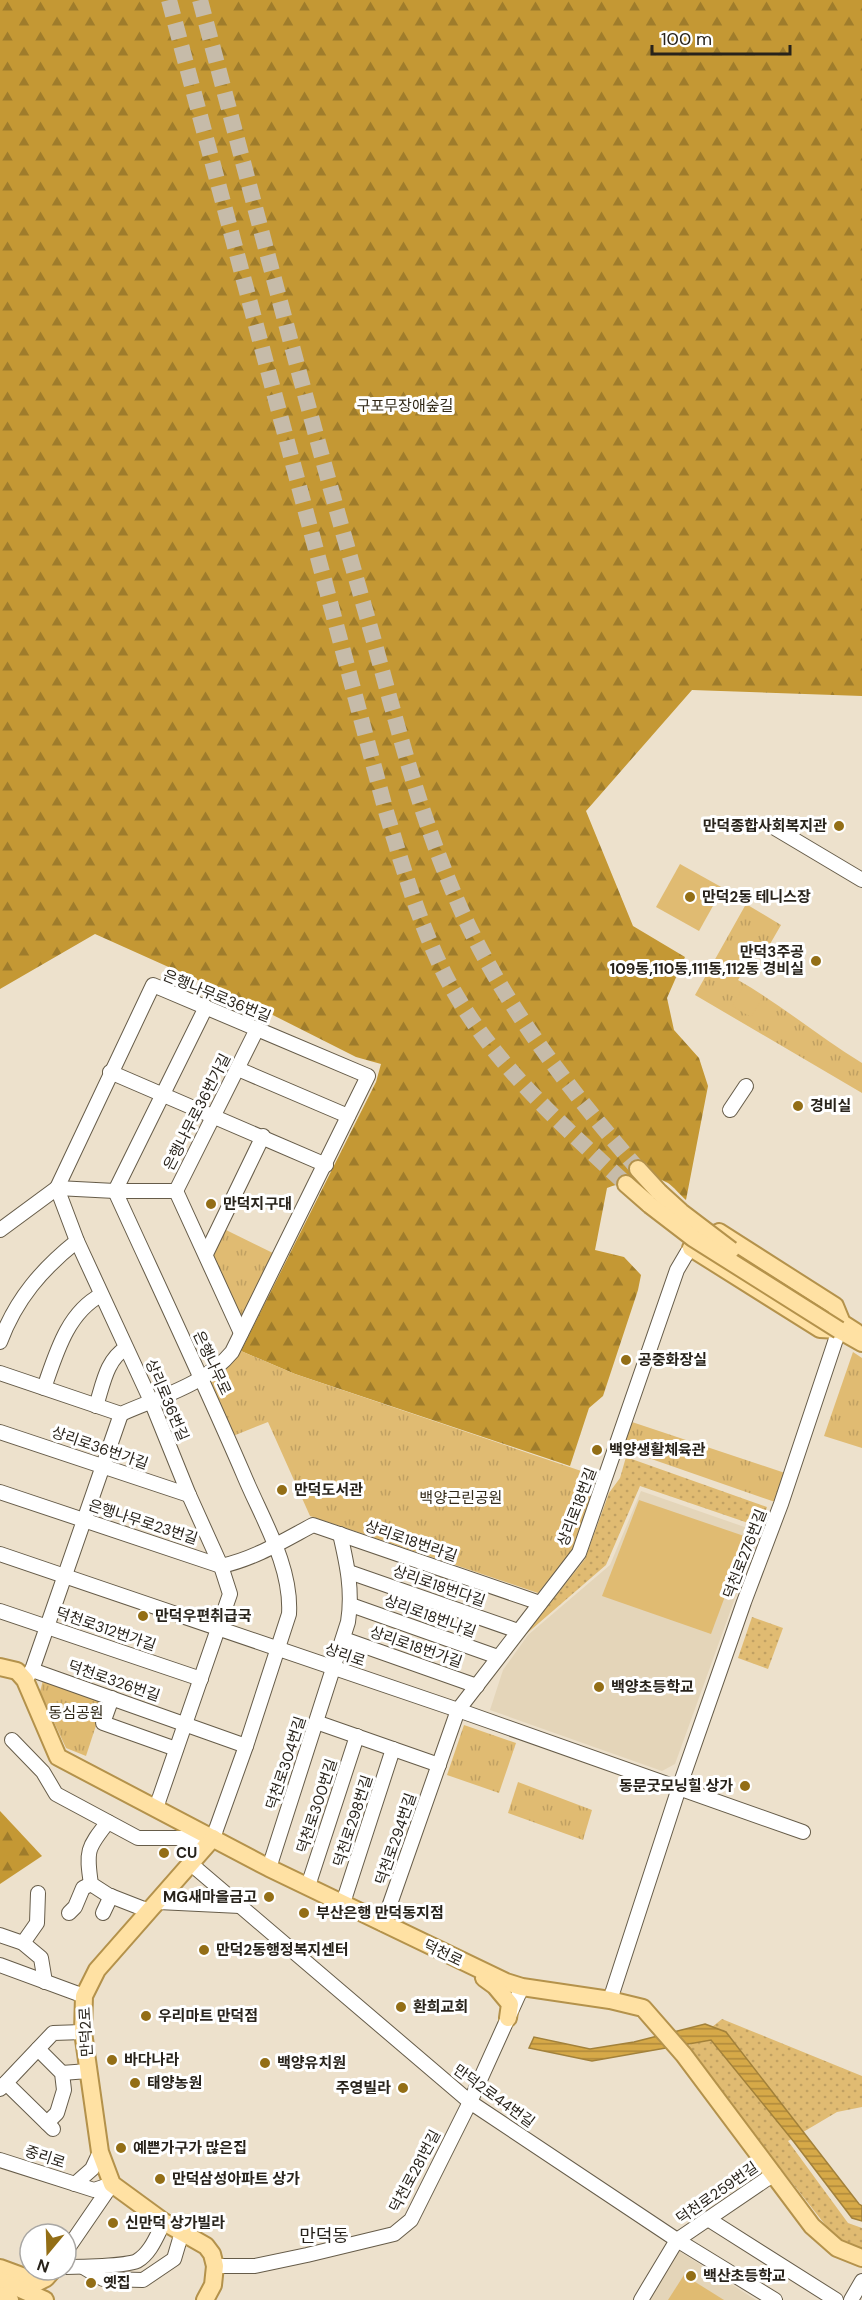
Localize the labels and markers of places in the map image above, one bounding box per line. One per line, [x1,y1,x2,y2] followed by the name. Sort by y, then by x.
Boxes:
[703,816,827,836] place label: 만덕종합사회복지관
[832,819,846,833] marker: 만덕종합사회복지관
[702,887,811,907] place label: 만덕2동 테니스장
[683,890,697,904] marker: 만덕2동 테니스장
[610,942,804,979] place label: 만덕3주공 109동,110동,111동,112동 경비실
[809,954,823,968] marker: 만덕3주공 109동,110동,111동,112동 경비실
[810,1096,851,1116] place label: 경비실
[791,1099,805,1113] marker: 경비실
[223,1194,292,1214] place label: 만덕지구대
[204,1197,218,1211] marker: 만덕지구대
[638,1350,707,1370] place label: 공중화장실
[619,1353,633,1367] marker: 공중화장실
[609,1440,706,1460] place label: 백양생활체육관
[590,1443,604,1457] marker: 백양생활체육관
[294,1480,363,1500] place label: 만덕도서관
[275,1483,289,1497] marker: 만덕도서관
[155,1606,252,1626] place label: 만덕우편취급국
[136,1609,150,1623] marker: 만덕우편취급국
[611,1677,694,1697] place label: 백양초등학교
[592,1680,606,1694] marker: 백양초등학교
[619,1776,733,1796] place label: 동문굿모닝힐 상가
[738,1779,752,1793] marker: 동문굿모닝힐 상가
[176,1843,197,1863] place label: CU
[157,1846,171,1860] marker: CU
[163,1887,257,1907] place label: MG새마을금고
[262,1890,276,1904] marker: MG새마을금고
[316,1903,444,1923] place label: 부산은행 만덕동지점
[297,1906,311,1920] marker: 부산은행 만덕동지점
[216,1940,349,1960] place label: 만덕2동행정복지센터
[197,1943,211,1957] marker: 만덕2동행정복지센터
[413,1997,468,2017] place label: 환희교회
[394,2000,408,2014] marker: 환희교회
[158,2006,258,2026] place label: 우리마트 만덕점
[139,2009,153,2023] marker: 우리마트 만덕점
[124,2050,179,2070] place label: 바다나라
[105,2053,119,2067] marker: 바다나라
[277,2053,346,2073] place label: 백양유치원
[258,2056,272,2070] marker: 백양유치원
[147,2073,202,2093] place label: 태양농원
[128,2076,142,2090] marker: 태양농원
[336,2078,391,2098] place label: 주영빌라
[396,2081,410,2095] marker: 주영빌라
[133,2138,247,2158] place label: 예쁜가구가 많은집
[114,2141,128,2155] marker: 예쁜가구가 많은집
[172,2169,300,2189] place label: 만덕삼성아파트 상가
[153,2172,167,2186] marker: 만덕삼성아파트 상가
[125,2213,225,2233] place label: 신만덕 상가빌라
[106,2216,120,2230] marker: 신만덕 상가빌라
[703,2266,786,2286] place label: 백산초등학교
[684,2269,698,2283] marker: 백산초등학교
[103,2273,131,2293] place label: 옛집
[84,2276,98,2290] marker: 옛집

